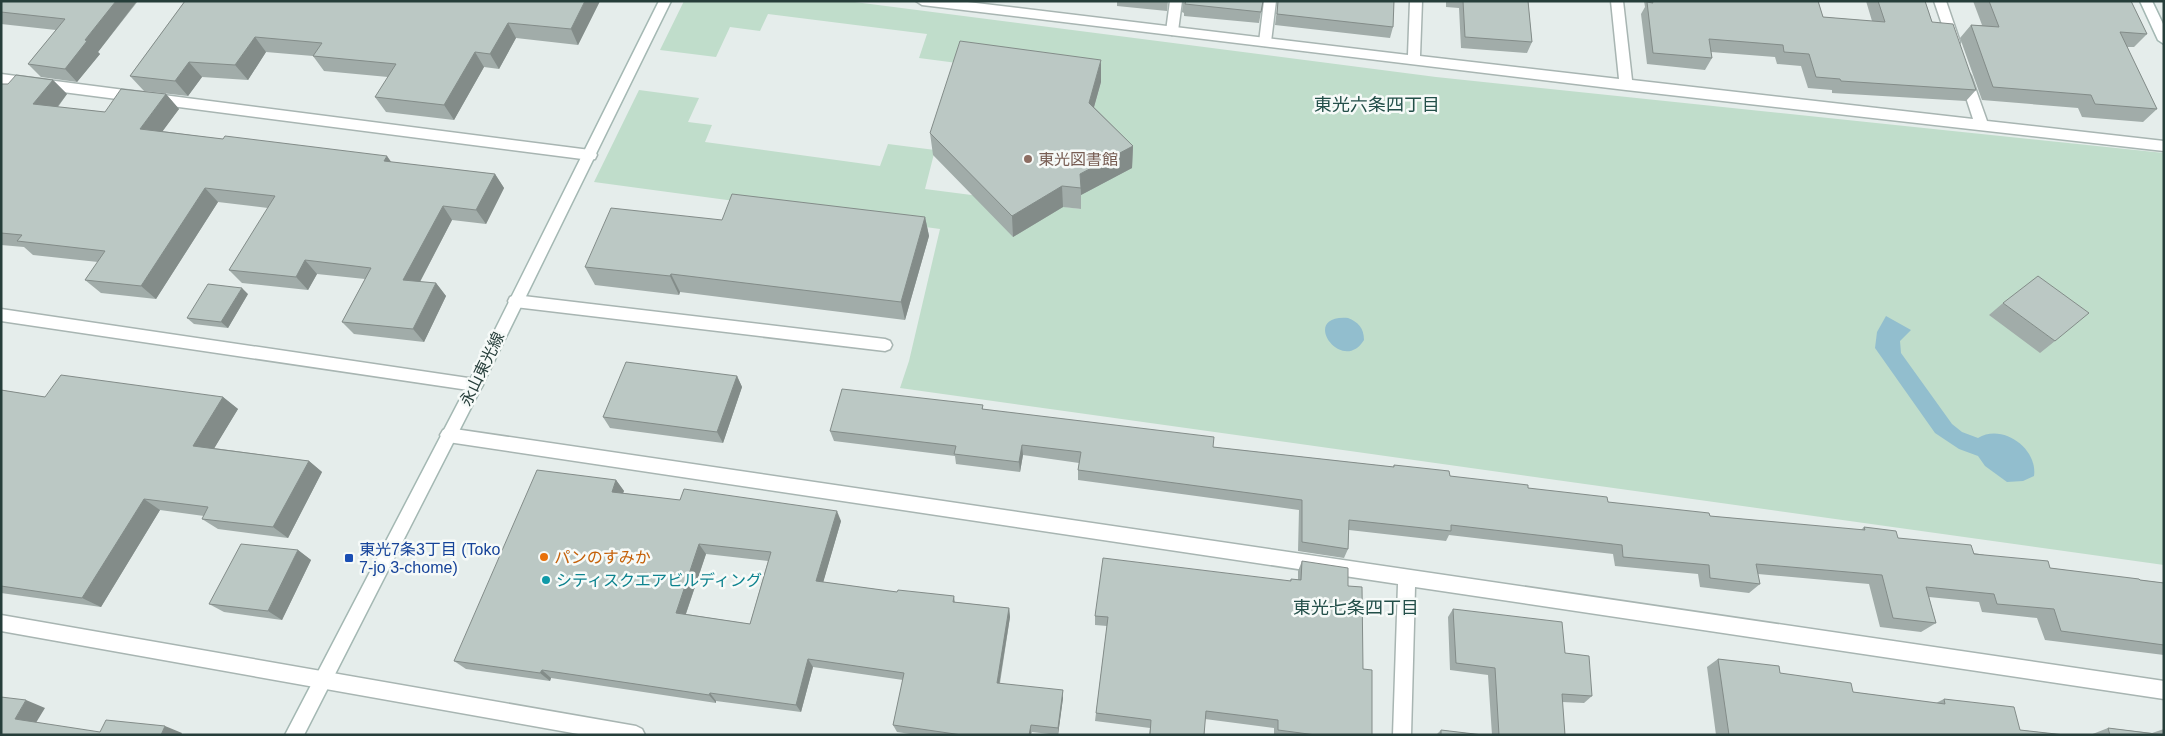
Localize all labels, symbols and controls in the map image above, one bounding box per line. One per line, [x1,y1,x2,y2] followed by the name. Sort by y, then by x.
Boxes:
[1314,95,1440,115] district label: 東光六条四丁目
[1038,151,1118,168] place label: 東光図書館
[1022,153,1034,165] marker: 東光図書館
[457,329,507,409] street label: 永山東光線
[359,541,500,576] place label: 東光7条3丁目 (Toko 7-jo 3-chome)
[554,549,651,566] place label: パンのすみか
[538,551,550,563] marker: パンのすみか
[343,552,355,564] marker: 東光7条3丁目 (Toko 7-jo 3-chome)
[556,572,762,589] place label: シティスクエアビルディング
[540,574,552,586] marker: シティスクエアビルディング
[1293,598,1419,618] district label: 東光七条四丁目

